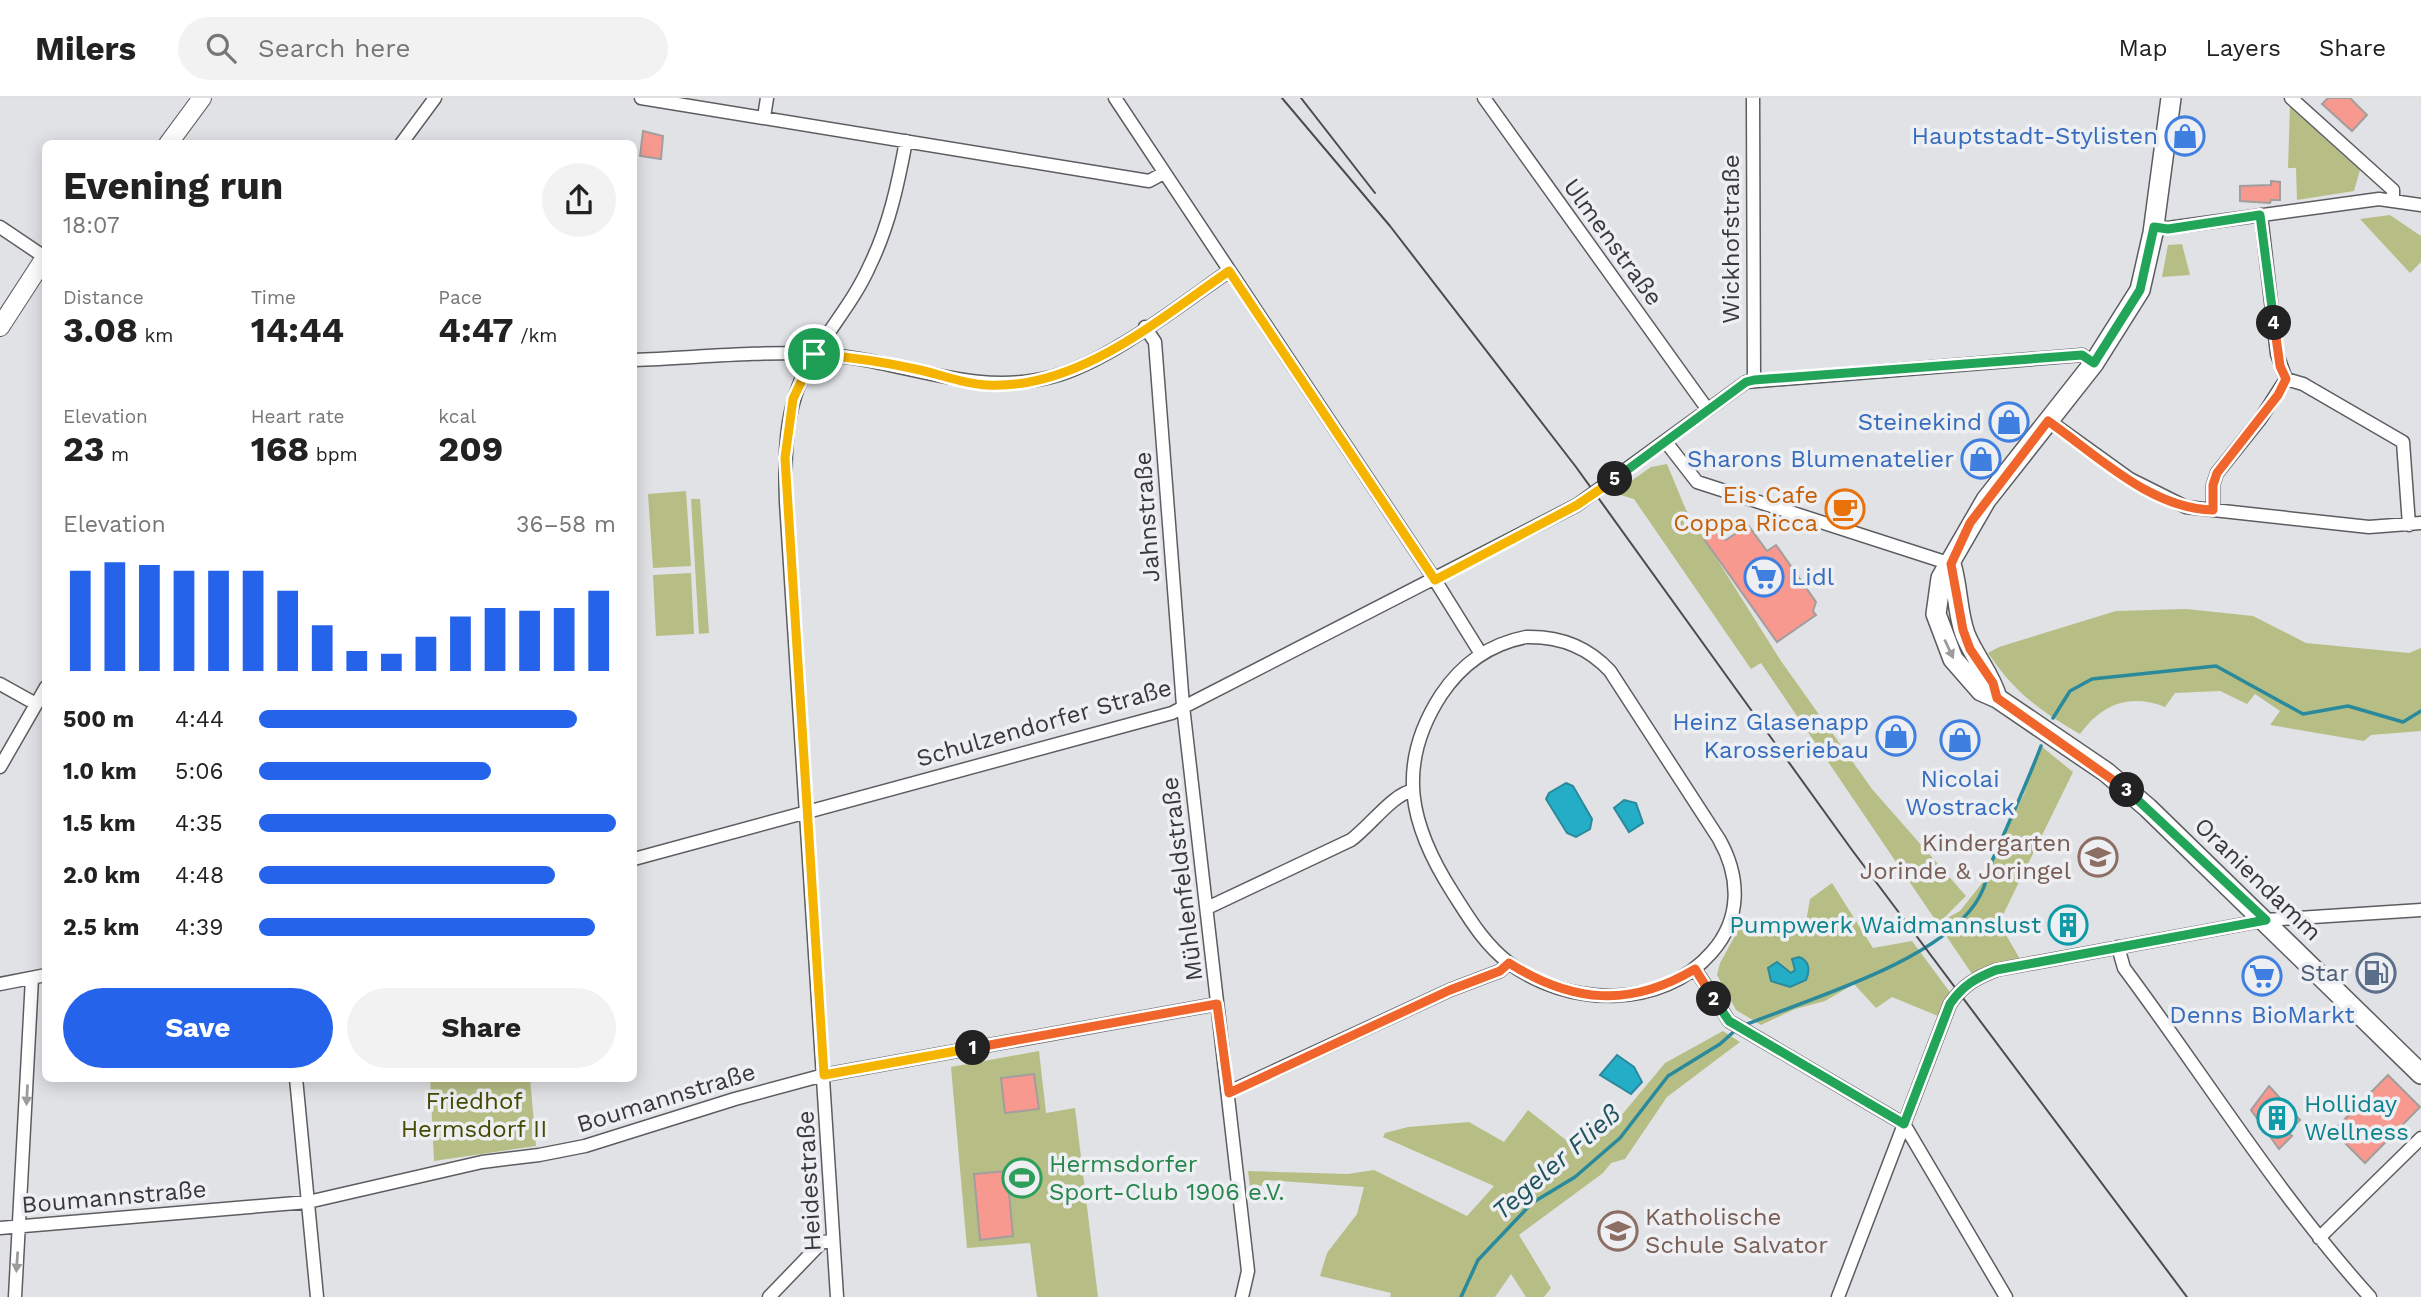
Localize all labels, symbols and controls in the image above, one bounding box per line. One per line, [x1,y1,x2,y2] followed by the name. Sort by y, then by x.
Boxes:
[178,17,668,80] search box
[35,29,136,68] text: Milers
[202,29,240,67] icon: search
[258,33,410,63] text: Search here
[2119,34,2167,62] text: Map
[2205,34,2281,62] text: Layers
[2319,34,2386,62] text: Share
[2164,115,2206,157] shop icon: Hauptstadt-Stylisten
[1912,122,2158,150] place label: Hauptstadt-Stylisten
[1717,154,1745,324] street label: Wickhofstraße
[542,163,616,237] button: share
[63,164,283,208] text: Evening run
[1558,173,1668,311] street label: Ulmenstraße
[63,212,120,239] text: 18:07
[63,286,144,309] text: Distance
[251,286,296,309] text: Time
[438,286,482,309] text: Pace
[2256,306,2292,341] pin: 4
[63,309,138,351] text: 3.08
[251,309,344,351] text: 14:44
[438,309,514,351] text: 4:47
[2267,311,2280,334] text: 4
[138,324,173,347] text: km
[514,324,557,347] text: /km
[784,324,844,384] pin
[795,335,833,373] icon: arrive
[1988,401,2030,443] shop icon: Steinekind
[63,405,148,428] text: Elevation
[251,405,345,428] text: Heart rate
[438,405,476,428] text: kcal
[1858,408,1982,436] place label: Steinekind
[63,428,105,470] text: 23
[251,428,309,470] text: 168
[438,428,503,470] text: 209
[1960,438,2002,480] shop icon: Sharons Blumenatelier
[105,443,129,466] text: m
[309,443,358,466] text: bpm
[1687,445,1954,473] place label: Sharons Blumenatelier
[1128,451,1166,583] street label: Jahnstraße
[1598,462,1632,496] pin: 5
[1609,467,1620,490] text: 5
[1673,481,1818,537] place label: Eis Cafe Coppa Ricca
[1824,488,1866,530] cafe icon: Eis Cafe Coppa Ricca
[63,511,166,538] text: Elevation
[516,511,616,538] text: 36–58 m
[1743,556,1785,598] supermarket icon: Lidl
[1791,563,1835,591] place label: Lidl
[1943,639,1955,659] one-way arrow
[913,673,1175,773] street label: Schulzendorfer Straße
[63,706,134,733] text: 500 m
[175,706,224,733] text: 4:44
[1672,708,1869,764] place label: Heinz Glasenapp Karosseriebau
[1875,715,1917,757] shop icon: Heinz Glasenapp Karosseriebau
[1939,719,1981,761] shop icon: Nicolai Wostrack
[63,758,137,785] text: 1.0 km
[175,758,223,785] text: 5:06
[1905,765,2015,821] place label: Nicolai Wostrack
[2110,772,2144,808] pin: 3
[1156,775,1208,983] street label: Mühlenfeldstraße
[2121,778,2132,801] text: 3
[63,810,136,837] text: 1.5 km
[175,810,223,837] text: 4:35
[2189,812,2327,946] street label: Oraniendamm
[1860,829,2072,885] place label: Kindergarten Jorinde & Joringel
[2077,836,2119,878] school or university icon: Kindergarten Jorinde & Joringel
[63,862,141,889] text: 2.0 km
[175,862,224,889] text: 4:48
[2047,904,2089,946] building icon: Pumpwerk Waidmannslust
[1729,911,2041,939] place label: Pumpwerk Waidmannslust
[63,914,139,941] text: 2.5 km
[175,914,223,941] text: 4:39
[2355,952,2397,994] fuel station icon: Star
[2241,955,2283,997] supermarket icon: Denns BioMarkt
[2300,959,2349,987] place label: Star
[1696,982,1732,1016] pin: 2
[1708,987,1719,1010] text: 2
[63,988,333,1068] button: Save
[347,988,616,1068] button: Share
[2169,1001,2355,1029] place label: Denns BioMarkt
[956,1030,990,1066] pin: 1
[968,1036,977,1059] text: 1
[573,1058,759,1138] street label: Boumannstraße
[22,1084,33,1106] one-way arrow
[401,1087,547,1143] park label: Friedhof Hermsdorf II
[2304,1090,2409,1146] place label: Holliday Wellness
[2256,1097,2298,1139] building icon: Holliday Wellness
[1486,1098,1626,1226] water label: Tegeler Fließ
[791,1110,827,1252] street label: Heidestraße
[1049,1150,1285,1206] place label: Hermsdorfer Sport-Club 1906 e.V.
[1001,1157,1043,1199] sports icon: Hermsdorfer Sport-Club 1906 e.V.
[20,1175,208,1219] street label: Boumannstraße
[1645,1203,1828,1259] place label: Katholische Schule Salvator
[1597,1210,1639,1252] school or university icon: Katholische Schule Salvator
[12,1251,23,1273] one-way arrow

